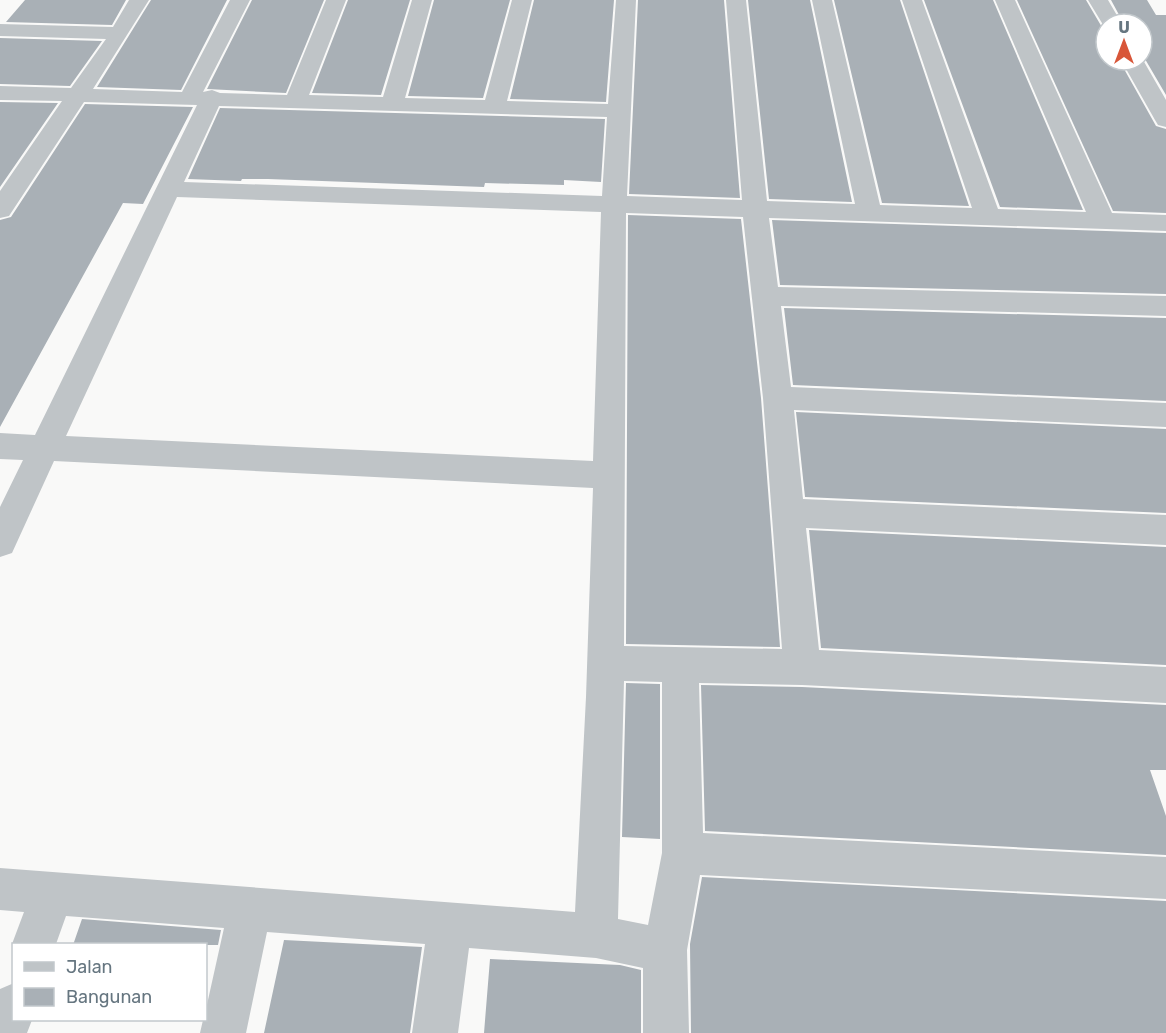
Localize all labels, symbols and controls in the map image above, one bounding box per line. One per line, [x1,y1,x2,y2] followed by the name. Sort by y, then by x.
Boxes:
[1094,12,1154,72] north arrow
[1118,18,1130,37] text: U
[12,943,207,1021] legend
[66,956,113,978] text: Jalan
[66,986,152,1008] text: Bangunan

